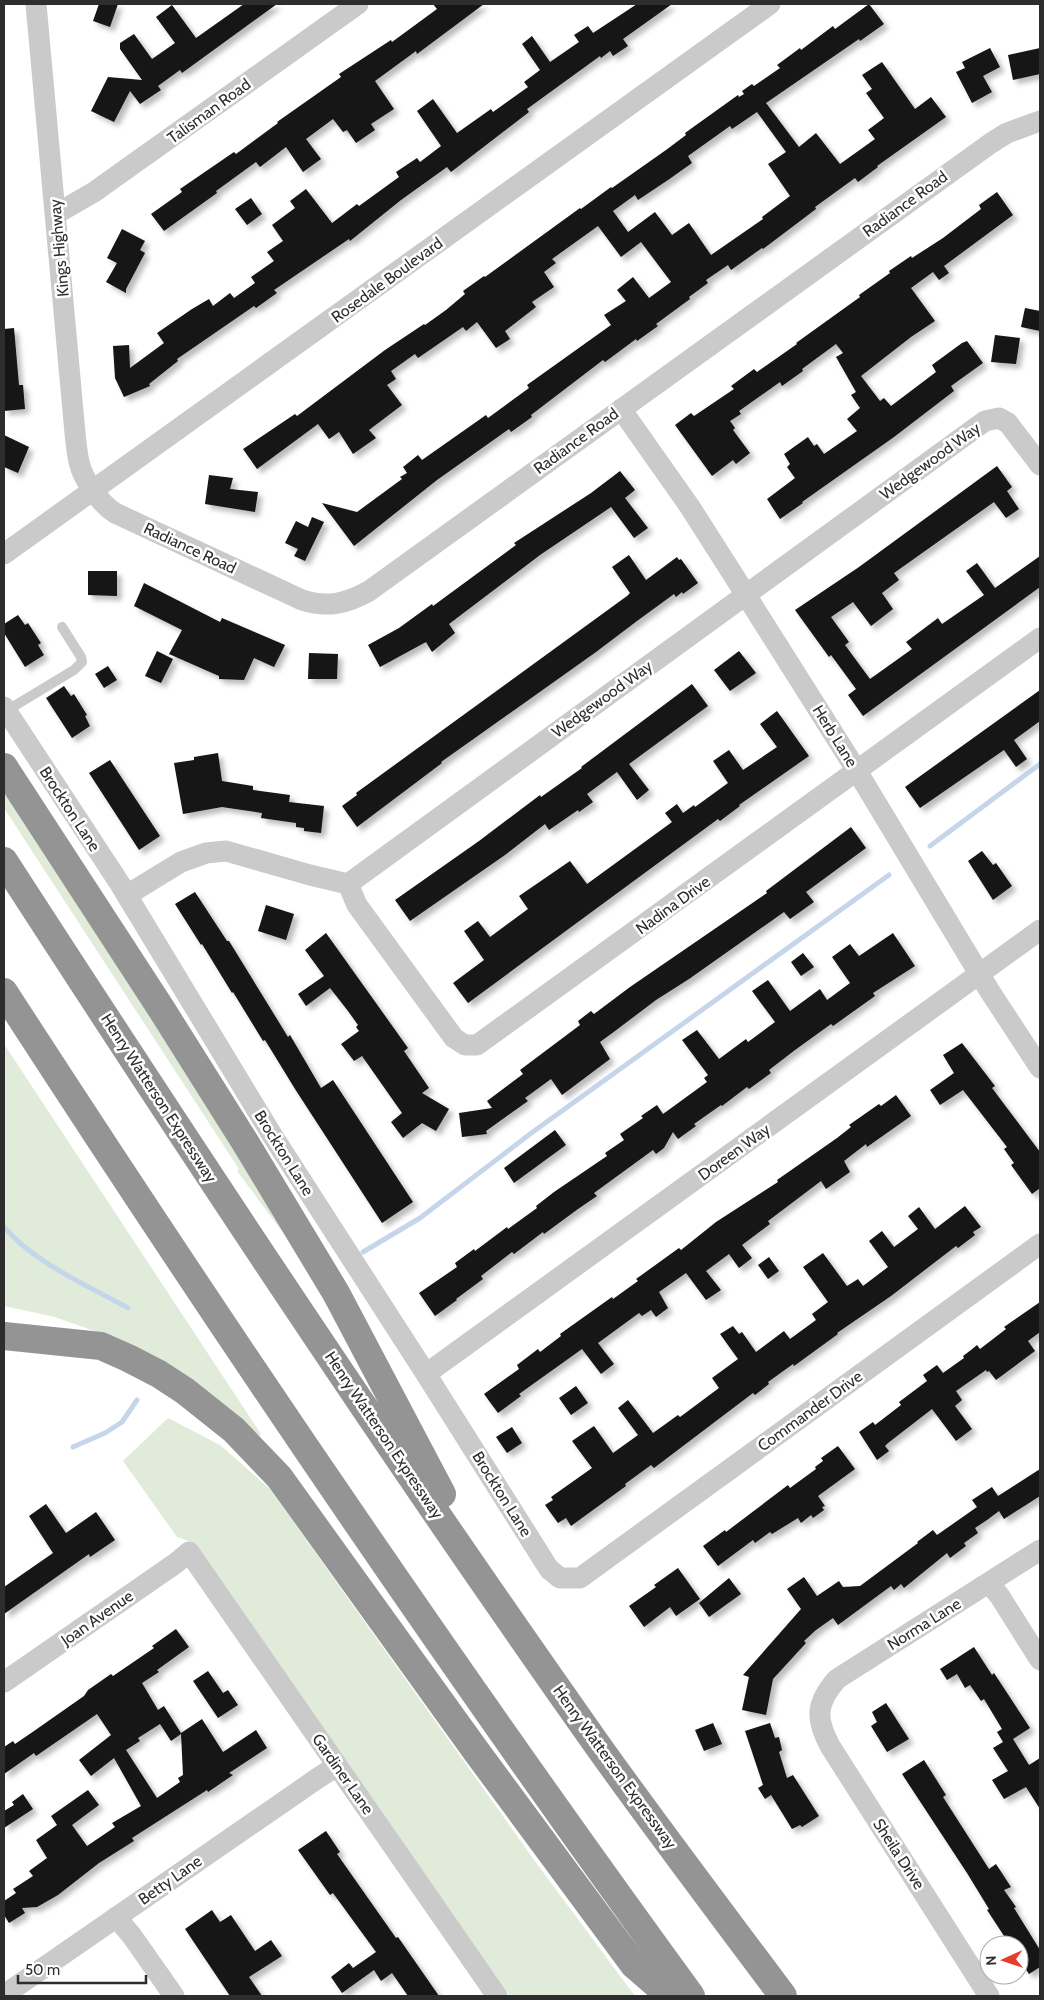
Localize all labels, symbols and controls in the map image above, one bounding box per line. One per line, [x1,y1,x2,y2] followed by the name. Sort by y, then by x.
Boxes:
[164,75,254,147] street label: Talisman Road
[859,167,951,241] street label: Radiance Road
[45,198,73,298] street label: Kings Highway
[328,233,446,327] street label: Rosedale Boulevard
[530,404,622,478] street label: Radiance Road
[876,418,984,504] street label: Wedgewood Way
[141,518,239,578] street label: Radiance Road
[548,656,656,742] street label: Wedgewood Way
[808,701,862,771] street label: Herb Lane
[36,763,104,855] street label: Brockton Lane
[632,872,714,938] street label: Nadina Drive
[97,1010,221,1186] street label: Henry Watterson Expressway
[250,1107,318,1199] street label: Brockton Lane
[694,1120,774,1184] street label: Doreen Way
[321,1348,447,1522] street label: Henry Watterson Expressway
[754,1367,866,1455] street label: Commander Drive
[468,1448,536,1540] street label: Brockton Lane
[56,1586,137,1650] street label: Joan Avenue
[884,1594,964,1654] street label: Norma Lane
[549,1682,681,1852] street label: Henry Watterson Expressway
[308,1730,378,1818] street label: Gardiner Lane
[869,1815,929,1893] street label: Sheila Drive
[135,1851,205,1909] street label: Betty Lane
[979,1935,1029,1985] north arrow
[18,1952,145,1984] scale bar
[982,1955,1000,1966] text: N
[25,1961,60,1979] text: 50 m

